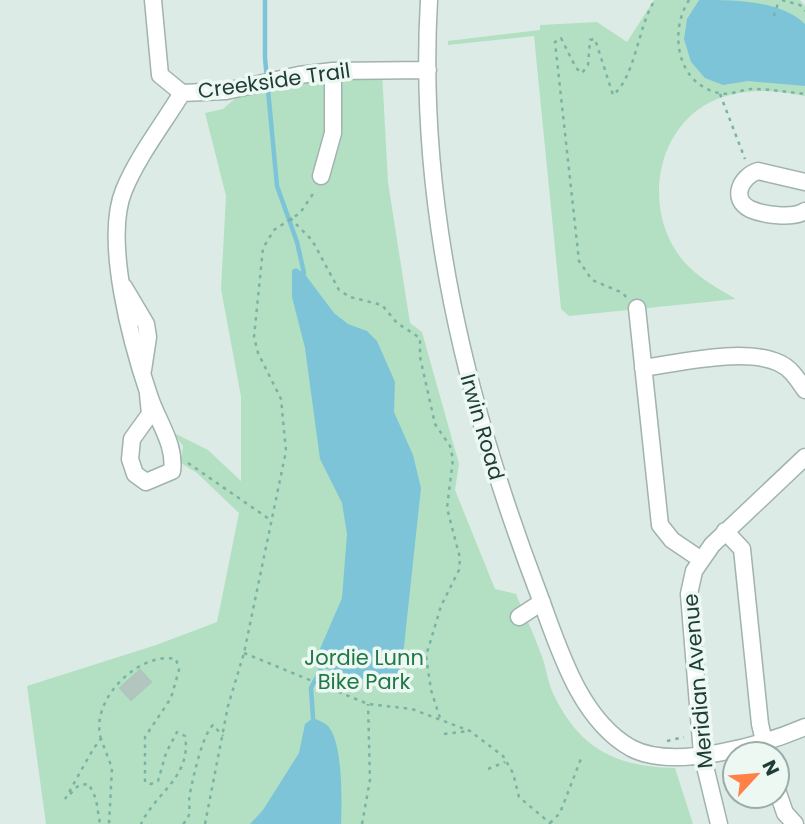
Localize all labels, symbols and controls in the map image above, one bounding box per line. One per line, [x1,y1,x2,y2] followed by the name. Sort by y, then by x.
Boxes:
[196,55,352,106] street label: Creekside Trail
[454,370,511,483] street label: Irwin Road
[675,592,720,770] street label: Meridian Avenue
[304,643,424,696] park label: Jordie Lunn Bike Park
[721,740,791,810] north arrow
[756,755,786,780] text: N

